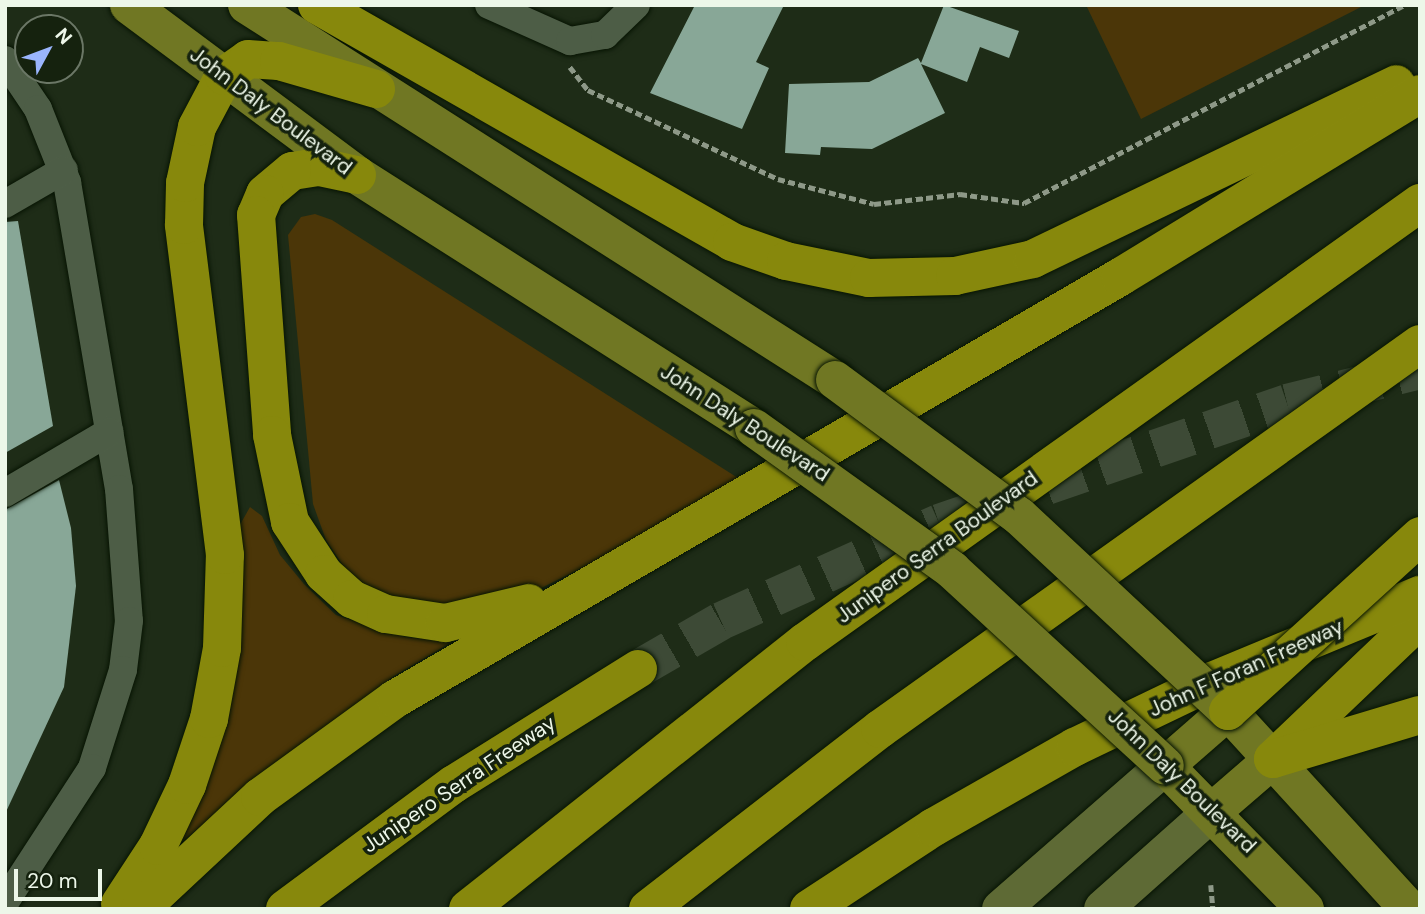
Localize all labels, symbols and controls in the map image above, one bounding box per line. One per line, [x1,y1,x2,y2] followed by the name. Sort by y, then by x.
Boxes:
[14,14,84,84] north arrow
[50,23,78,50] text: N
[185,42,357,180] street label: John Daly Boulevard
[656,359,834,487] street label: John Daly Boulevard
[831,465,1043,629] street label: Junipero Serra Boulevard
[1145,614,1347,722] street label: John F Foran Freeway
[1103,704,1261,858] street label: John Daly Boulevard
[358,710,560,858] street label: Junipero Serra Freeway
[18,855,105,899] scale bar
[27,867,78,895] text: 20 m

